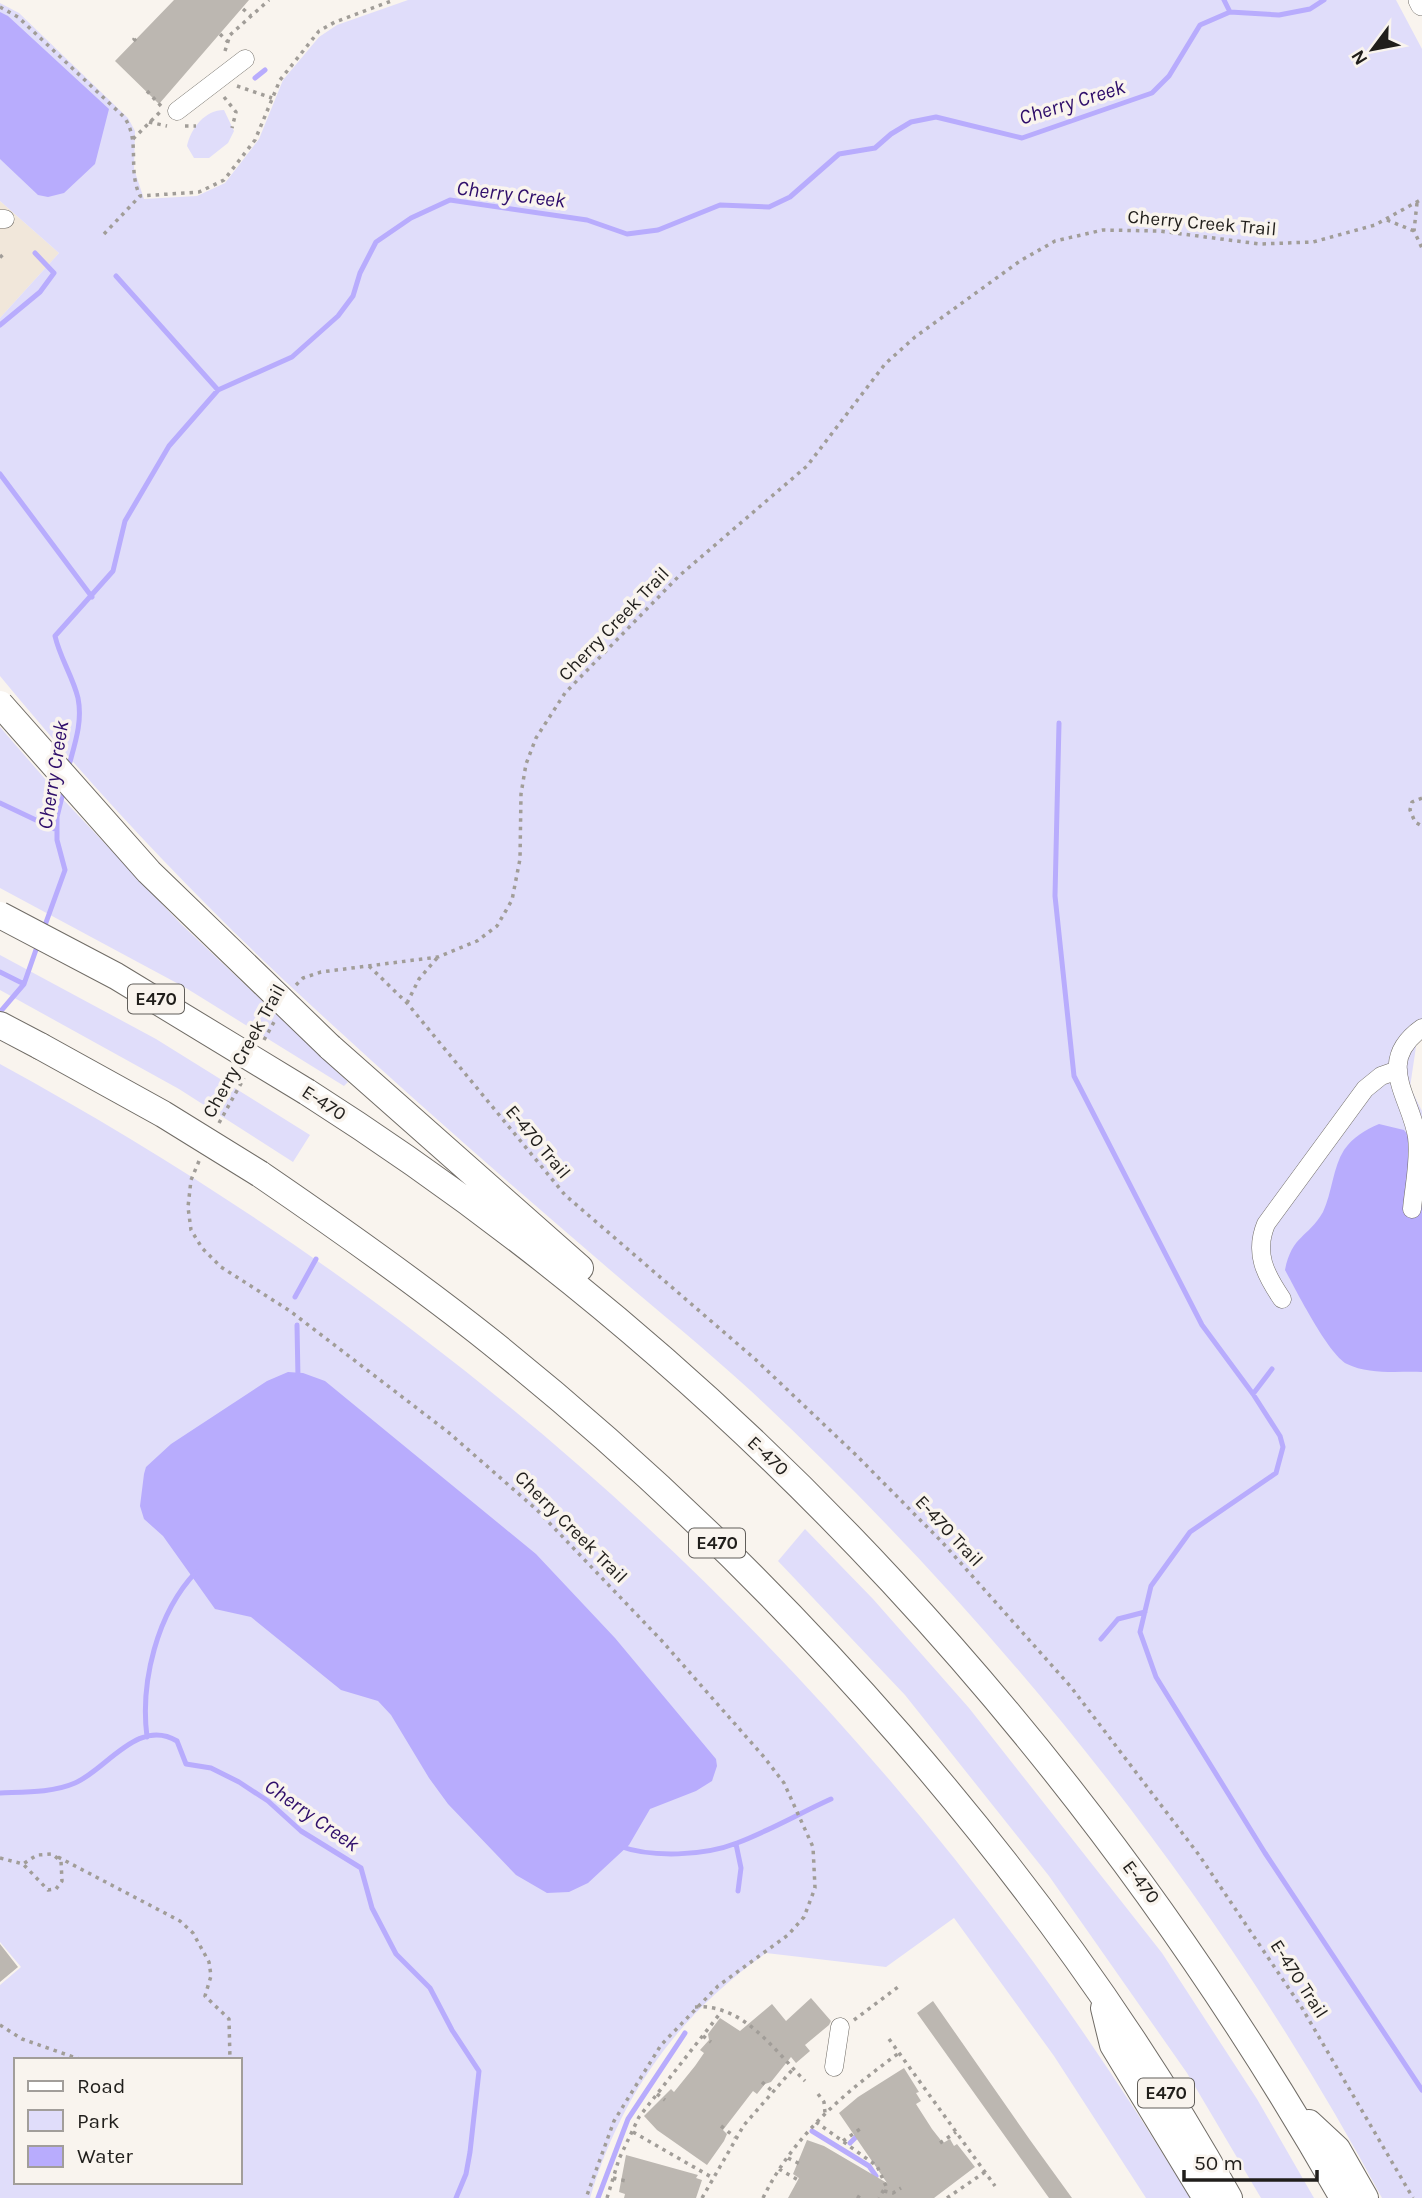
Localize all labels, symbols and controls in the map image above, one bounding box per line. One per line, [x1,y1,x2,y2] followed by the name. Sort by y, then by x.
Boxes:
[1338,14,1408,84] north arrow
[1346,46,1372,69] text: N
[1016,74,1128,130] water label: Cherry Creek
[455,175,567,213] water label: Cherry Creek
[1126,206,1278,240] street label: Cherry Creek Trail
[554,563,674,685] street label: Cherry Creek Trail
[33,719,73,831] water label: Cherry Creek
[198,980,290,1122] street label: Cherry Creek Trail
[128,984,184,1014] road number: E470
[298,1081,350,1125] street label: E-470
[501,1101,575,1183] street label: E-470 Trail
[743,1432,793,1480] street label: E-470
[510,1466,632,1588] street label: Cherry Creek Trail
[911,1491,987,1571] street label: E-470 Trail
[689,1528,745,1558] road number: E470
[260,1774,364,1856] water label: Cherry Creek
[1118,1856,1164,1908] street label: E-470
[1266,1936,1332,2022] street label: E-470 Trail
[14,2058,242,2184] legend
[77,2074,125,2098] text: Road
[1138,2078,1194,2108] road number: E470
[77,2109,120,2133] text: Park
[1184,2138,1317,2182] scale bar
[77,2144,133,2168] text: Water
[1194,2151,1243,2175] text: 50 m

